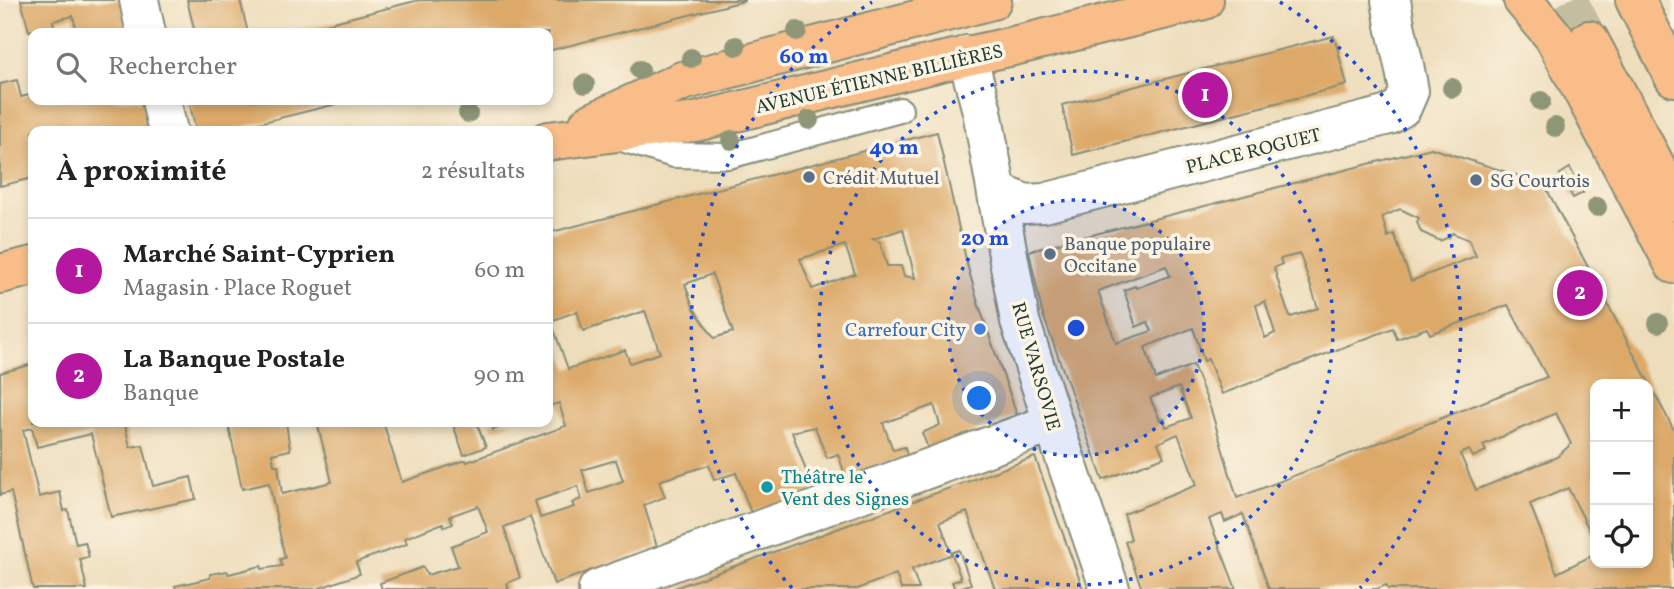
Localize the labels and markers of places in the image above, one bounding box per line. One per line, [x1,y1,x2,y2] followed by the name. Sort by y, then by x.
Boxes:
[1182,69,1228,121] pin: 1
[823,166,940,192] place label: Crédit Mutuel
[801,169,817,185] marker: Crédit Mutuel
[1490,169,1590,195] place label: SG Courtois
[1468,172,1484,188] marker: SG Courtois
[1064,232,1211,280] place label: Banque populaire Occitane
[1042,246,1058,262] marker: Banque populaire Occitane
[1557,267,1603,319] pin: 2
[1064,316,1088,340] centre of rings
[845,318,966,344] place label: Carrefour City
[972,321,988,337] marker: Carrefour City
[781,465,909,513] place label: Théâtre le Vent des Signes
[759,479,775,495] marker: Théâtre le Vent des Signes

